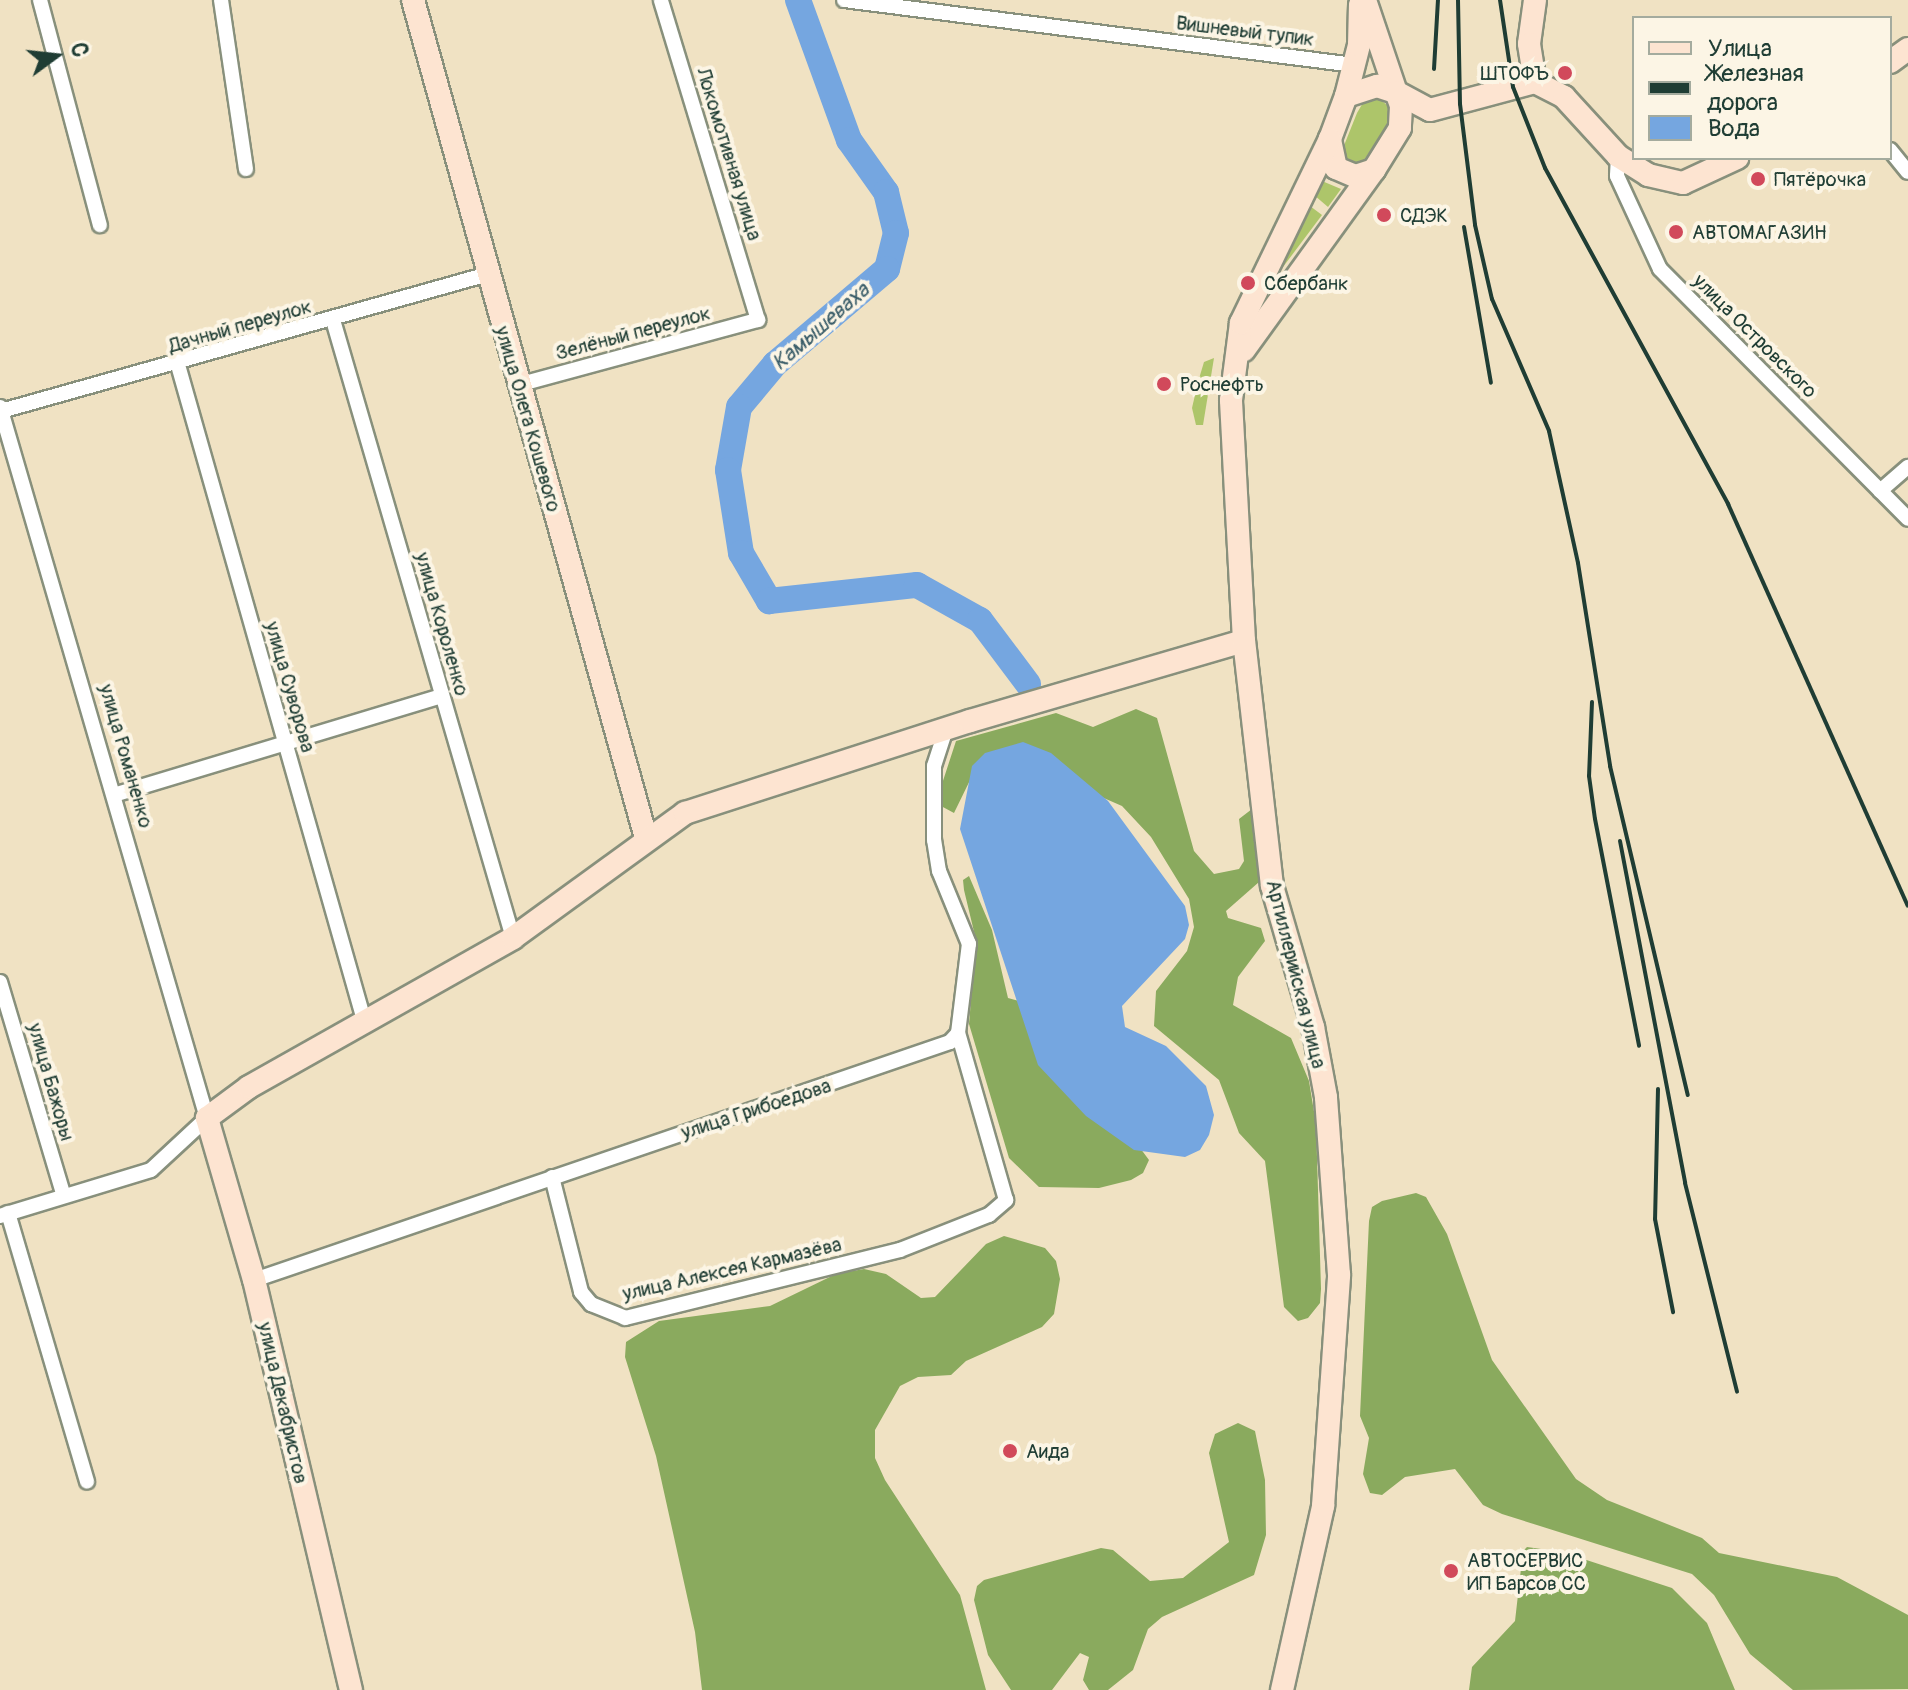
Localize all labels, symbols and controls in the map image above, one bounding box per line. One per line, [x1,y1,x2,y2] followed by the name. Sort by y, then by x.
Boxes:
[1175,11,1315,51] street label: Вишневый тупик
[16,16,96,96] north arrow
[1632,16,1892,160] legend
[1708,34,1772,63] text: Улица
[64,40,94,60] text: С
[1707,59,1804,117] text: Железная дорога
[1481,61,1549,85] place label: ШТОФЪ
[1556,64,1574,82] marker: ШТОФЪ
[691,65,767,243] street label: Локомотивная улица
[1708,114,1760,143] text: Вода
[1774,167,1866,191] place label: Пятёрочка
[1749,170,1767,188] marker: Пятёрочка
[1400,203,1448,227] place label: СДЭК
[1375,206,1393,224] marker: СДЭК
[1692,220,1827,244] place label: АВТОМАГАЗИН
[1667,223,1685,241] marker: АВТОМАГАЗИН
[1688,269,1822,403] street label: улица Островского
[1264,271,1348,295] place label: Сбербанк
[1239,274,1257,292] marker: Сбербанк
[767,278,875,376] water label: Камышеваха
[166,294,314,358] street label: Дачный переулок
[553,301,713,365] street label: Зелёный переулок
[490,323,566,515] street label: улица Олега Кошевого
[1180,372,1264,396] place label: Роснефть
[1155,375,1173,393] marker: Роснефть
[410,550,474,698] street label: улица Короленко
[260,619,320,755] street label: улица Суворова
[94,681,158,831] street label: улица Романенко
[1261,877,1331,1071] street label: Артиллерийская улица
[23,1020,79,1144] street label: улица Бажоры
[678,1073,834,1145] street label: улица Грибоедова
[620,1232,844,1306] street label: улица Алексея Кармазёва
[253,1320,313,1486] street label: улица Декабристов
[1026,1439,1069,1463] place label: Аида
[1001,1442,1019,1460] marker: Аида
[1467,1548,1586,1595] place label: АВТОСЕРВИС ИП Барсов СС
[1442,1562,1460,1580] marker: АВТОСЕРВИС ИП Барсов СС

